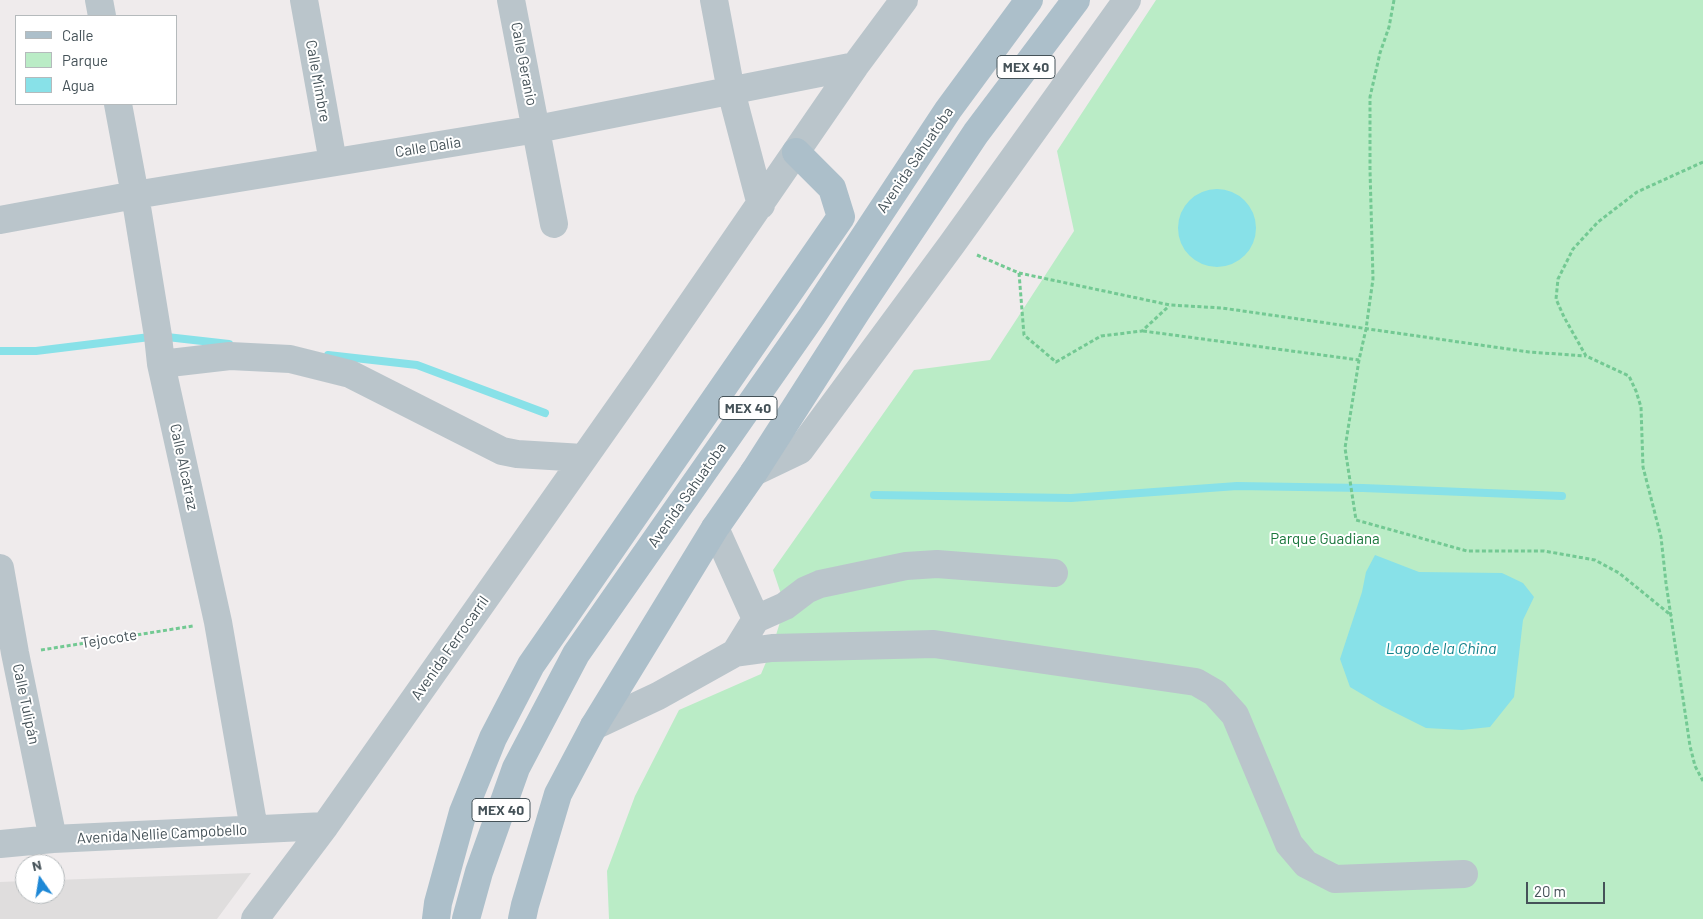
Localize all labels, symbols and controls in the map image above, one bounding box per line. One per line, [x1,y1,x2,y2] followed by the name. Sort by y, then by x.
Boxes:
[15,15,178,105] legend
[507,21,541,107] street label: Calle Geranio
[62,26,94,44] text: Calle
[302,39,334,123] street label: Calle Mimbre
[62,51,108,69] text: Parque
[997,56,1055,78] road number: MEX 40
[62,76,95,94] text: Agua
[873,104,957,216] street label: Avenida Sahuatoba
[394,133,462,161] street label: Calle Dalia
[719,396,777,419] road number: MEX 40
[166,422,202,512] street label: Calle Alcatraz
[644,439,730,551] street label: Avenida Sahuatoba
[1270,530,1380,548] park label: Parque Guadiana
[407,592,493,704] street label: Avenida Ferrocarril
[80,626,138,652] street label: Tejocote
[1386,639,1496,659] water label: Lago de la China
[9,662,43,746] street label: Calle Tulipán
[472,798,530,822] road number: MEX 40
[76,821,248,847] street label: Avenida Nellie Campobello
[15,854,65,904] north arrow
[30,856,43,874] text: N
[1528,872,1607,904] scale bar
[1534,882,1566,900] text: 20 m

